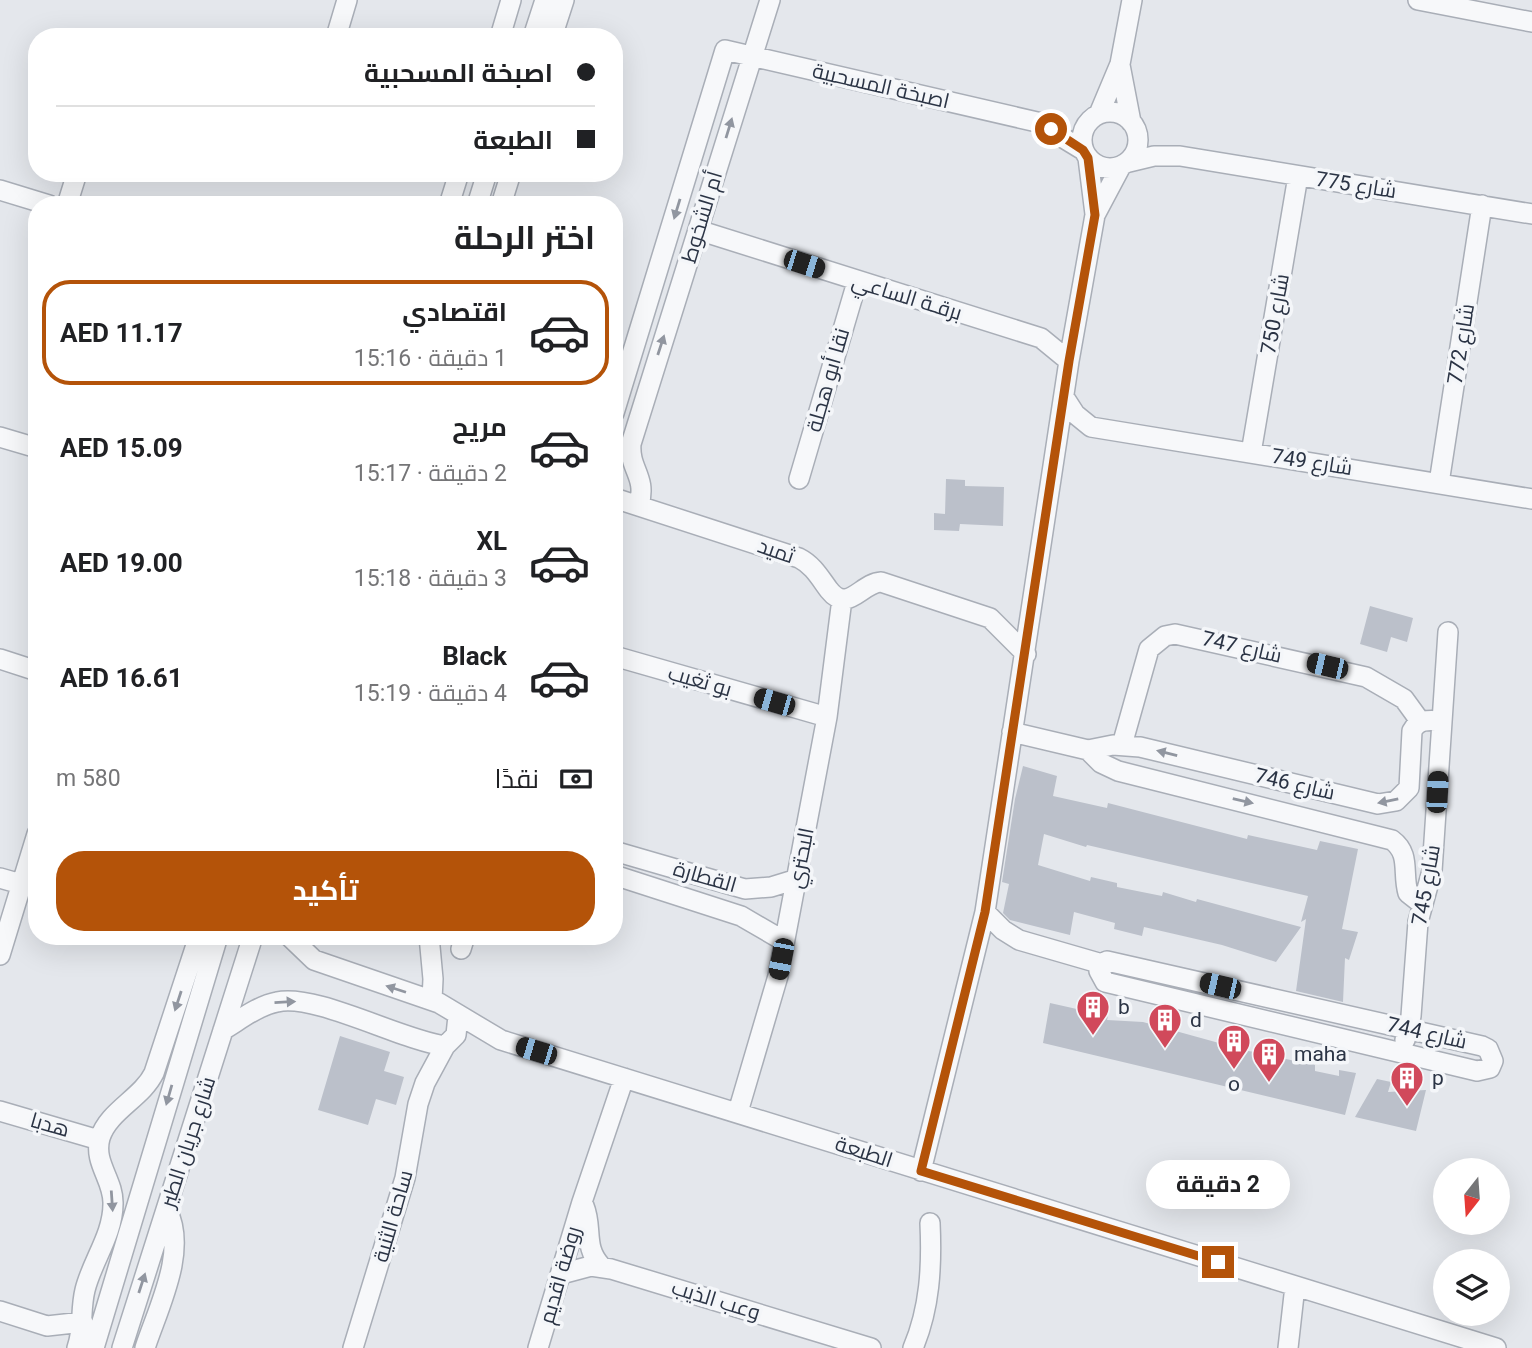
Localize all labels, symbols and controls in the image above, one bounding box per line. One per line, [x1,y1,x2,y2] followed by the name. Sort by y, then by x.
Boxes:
[364,58,553,88] text: اصبخة المسحبية
[810,59,952,113] street label: اصبخة المسحبية
[1035,113,1067,145] route start
[725,118,735,139] one-way arrow
[473,125,553,155] text: الطبعة
[1314,167,1398,205] street label: شارع 775
[676,168,729,266] street label: أم الشخوط
[671,199,682,220] one-way arrow
[454,219,595,257] text: اختر الرحلة
[781,248,828,280] car
[848,269,965,329] street label: برقـة الساعي
[1256,272,1296,356] street label: شارع 750
[402,297,507,327] text: اقتصادي
[528,301,591,364] icon: car
[1443,302,1481,386] street label: شارع 772
[60,318,183,348] text: AED 11.17
[801,325,854,435] street label: نقا أبو هجلة
[656,335,667,356] one-way arrow
[354,345,507,372] text: 1 دقيقة · 15:16
[452,412,507,442] text: مريح
[528,416,591,479] icon: car
[60,433,183,463] text: AED 15.09
[1270,444,1354,482] street label: شارع 749
[354,460,507,487] text: 2 دقيقة · 15:17
[476,526,507,556] text: XL
[528,531,591,594] icon: car
[755,534,798,569] street label: ثميد
[60,548,183,578] text: AED 19.00
[354,565,507,592] text: 3 دقيقة · 15:18
[1199,626,1284,670] street label: شارع 747
[442,641,507,671] text: Black
[528,646,591,709] icon: car
[1305,651,1350,681] car
[665,660,735,702] street label: بو ثغيب
[60,663,183,693] text: AED 16.61
[354,680,507,707] text: 4 دقيقة · 15:19
[751,686,798,718] car
[1156,747,1178,758] one-way arrow
[557,760,595,798] icon: cash
[1252,763,1337,807] street label: شارع 746
[495,764,539,794] text: نقدًا
[56,765,121,792] text: 580 m
[1426,770,1449,814] car
[1377,795,1399,806] one-way arrow
[1232,796,1254,807] one-way arrow
[783,825,823,891] street label: البحتري
[1407,843,1447,927] street label: شارع 745
[56,851,595,931] button: تأكيد
[671,857,739,897] street label: القطارة
[767,936,796,982] car
[1198,971,1243,1001] car
[386,983,407,994] one-way arrow
[1074,988,1112,1037] building icon: b
[172,991,182,1012] one-way arrow
[1118,995,1130,1019] place label: b
[274,997,296,1008] one-way arrow
[1146,1001,1184,1050] building icon: d
[1190,1008,1202,1032] place label: d
[1384,1012,1469,1056] street label: شارع 744
[1215,1022,1253,1071] building icon: o
[513,1035,560,1067] car
[1250,1035,1288,1084] building icon: maha
[1294,1042,1347,1066] place label: maha
[1388,1059,1426,1108] building icon: p
[1432,1066,1444,1090] place label: p
[1228,1072,1240,1096] place label: o
[155,1074,222,1212] street label: شارع جريان الطير
[163,1084,174,1106] one-way arrow
[28,1108,72,1142] street label: هدبا
[832,1131,896,1173] street label: الطبعة
[1433,1158,1510,1236] north arrow
[1433,1158,1510,1326] map controls
[1146,1160,1290,1210] callout: 2 دقيقة
[368,1167,418,1265] street label: ساحة الثنية
[1176,1171,1260,1198] text: 2 دقيقة
[106,1190,117,1212] one-way arrow
[535,1223,587,1327] street label: روضة اقديم
[1202,1246,1234,1278] route end
[1433,1249,1510,1326] button: layers
[138,1272,148,1293] one-way arrow
[669,1275,763,1325] street label: وعب الذيب

